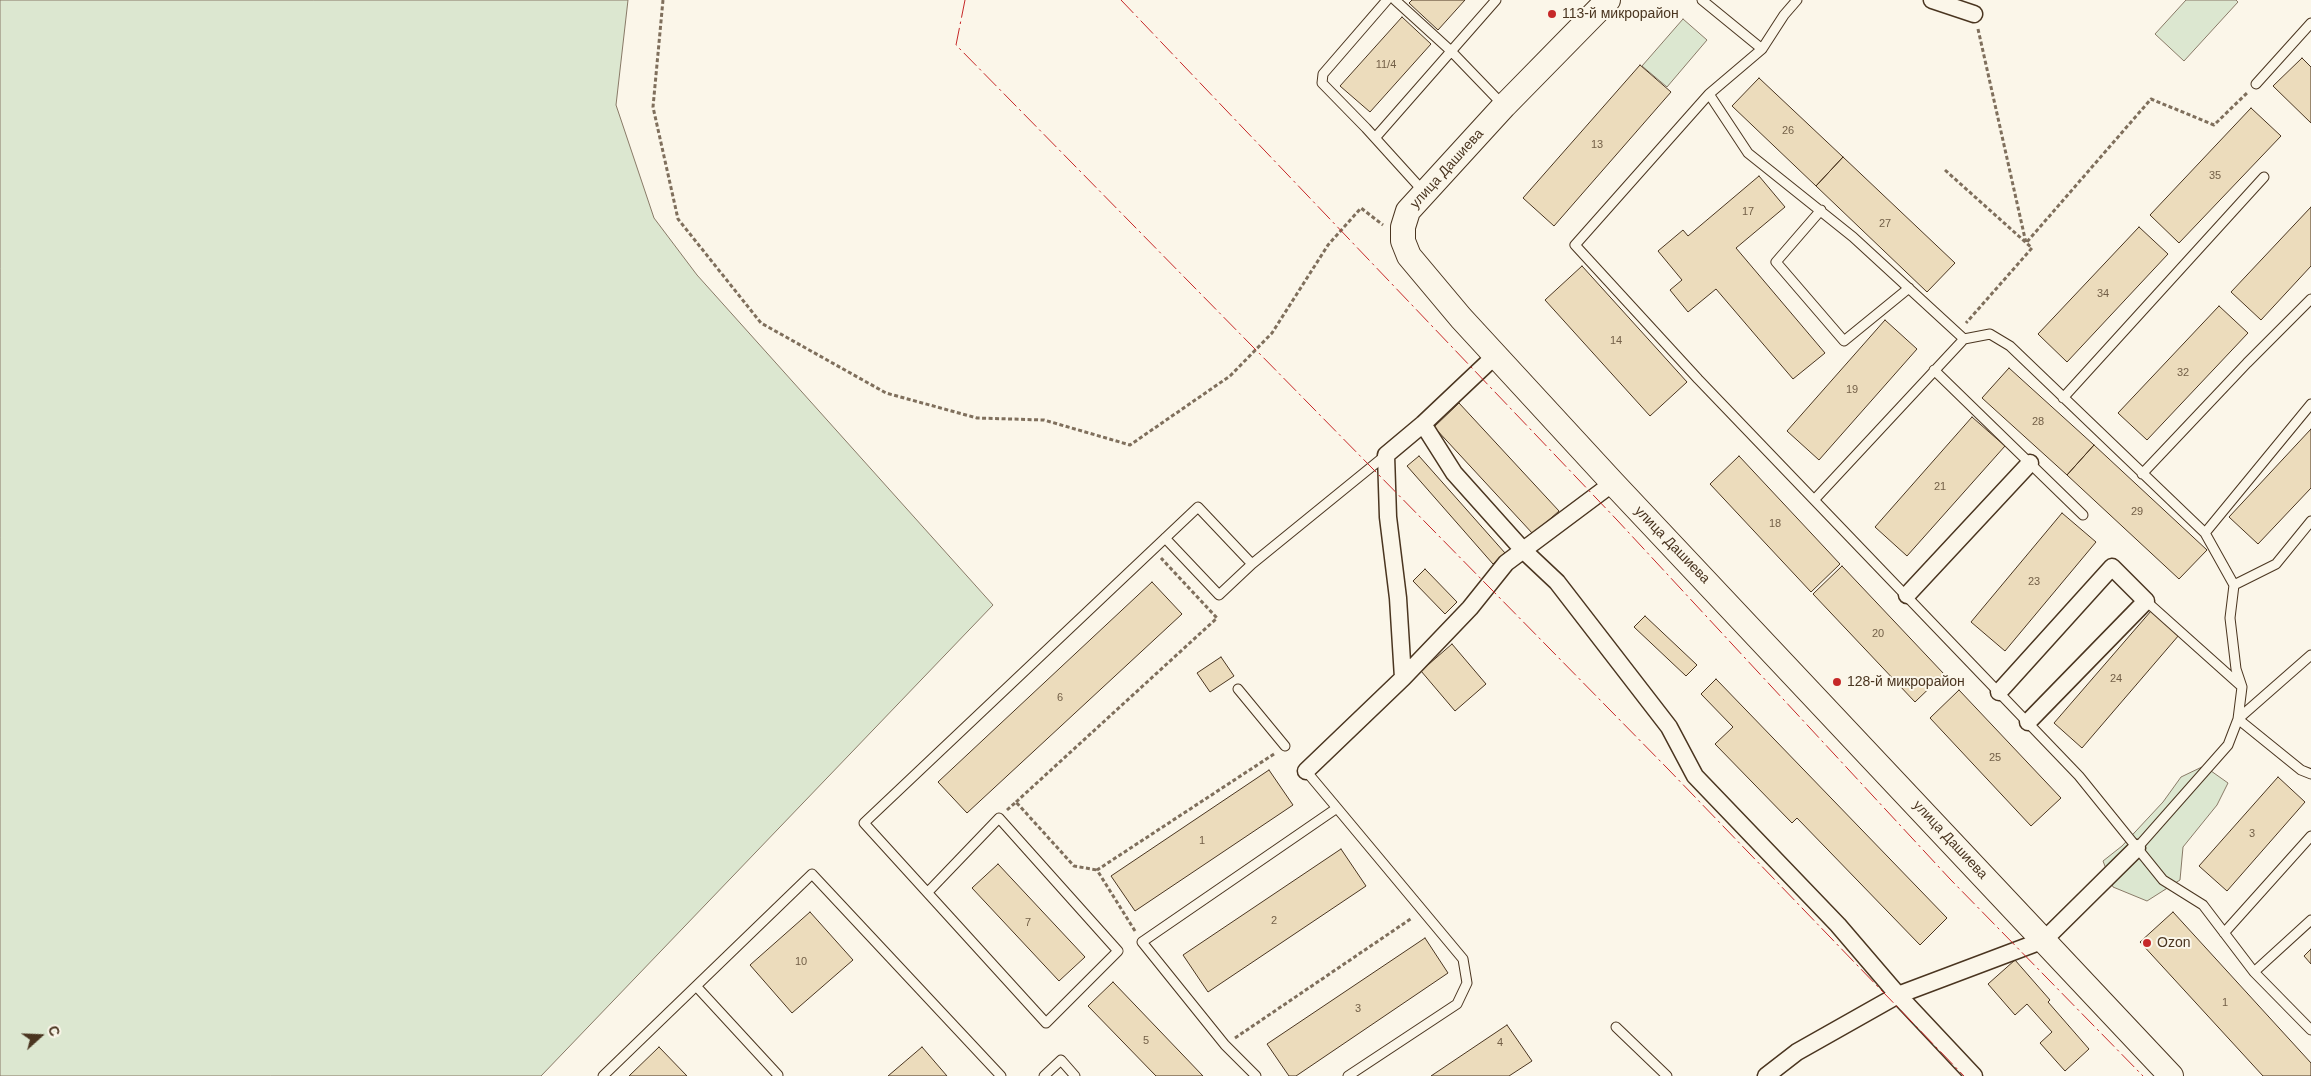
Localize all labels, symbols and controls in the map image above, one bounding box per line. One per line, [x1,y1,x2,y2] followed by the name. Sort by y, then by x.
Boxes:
[1562,6,1679,22] place label: 113-й микрорайон
[1546,8,1558,20] marker: 113-й микрорайон
[1376,58,1396,72] house number: 11/4
[1782,124,1794,138] house number: 26
[1407,126,1487,212] street label: улица Дашиева
[1591,138,1603,152] house number: 13
[2209,169,2221,183] house number: 35
[1742,205,1754,219] house number: 17
[1879,217,1891,231] house number: 27
[2097,287,2109,301] house number: 34
[1610,334,1622,348] house number: 14
[2177,366,2189,380] house number: 32
[1846,383,1858,397] house number: 19
[2032,415,2044,429] house number: 28
[1934,480,1946,494] house number: 21
[1631,503,1713,587] street label: улица Дашиева
[2131,505,2143,519] house number: 29
[1769,517,1781,531] house number: 18
[2028,575,2040,589] house number: 23
[1872,627,1884,641] house number: 20
[2110,672,2122,686] house number: 24
[1847,674,1965,690] place label: 128-й микрорайон
[1831,676,1843,688] marker: 128-й микрорайон
[1057,691,1063,705] house number: 6
[1989,751,2001,765] house number: 25
[1909,797,1991,883] street label: улица Дашиева
[2249,827,2255,841] house number: 3
[1199,834,1205,848] house number: 1
[1271,914,1277,928] house number: 2
[1025,916,1031,930] house number: 7
[2157,935,2190,951] place label: Ozon
[2141,937,2153,949] marker: Ozon
[795,955,807,969] house number: 10
[2222,996,2228,1010] house number: 1
[1355,1002,1361,1016] house number: 3
[15,1011,65,1061] north arrow
[45,1023,63,1038] text: С
[1143,1034,1149,1048] house number: 5
[1497,1036,1503,1050] house number: 4

